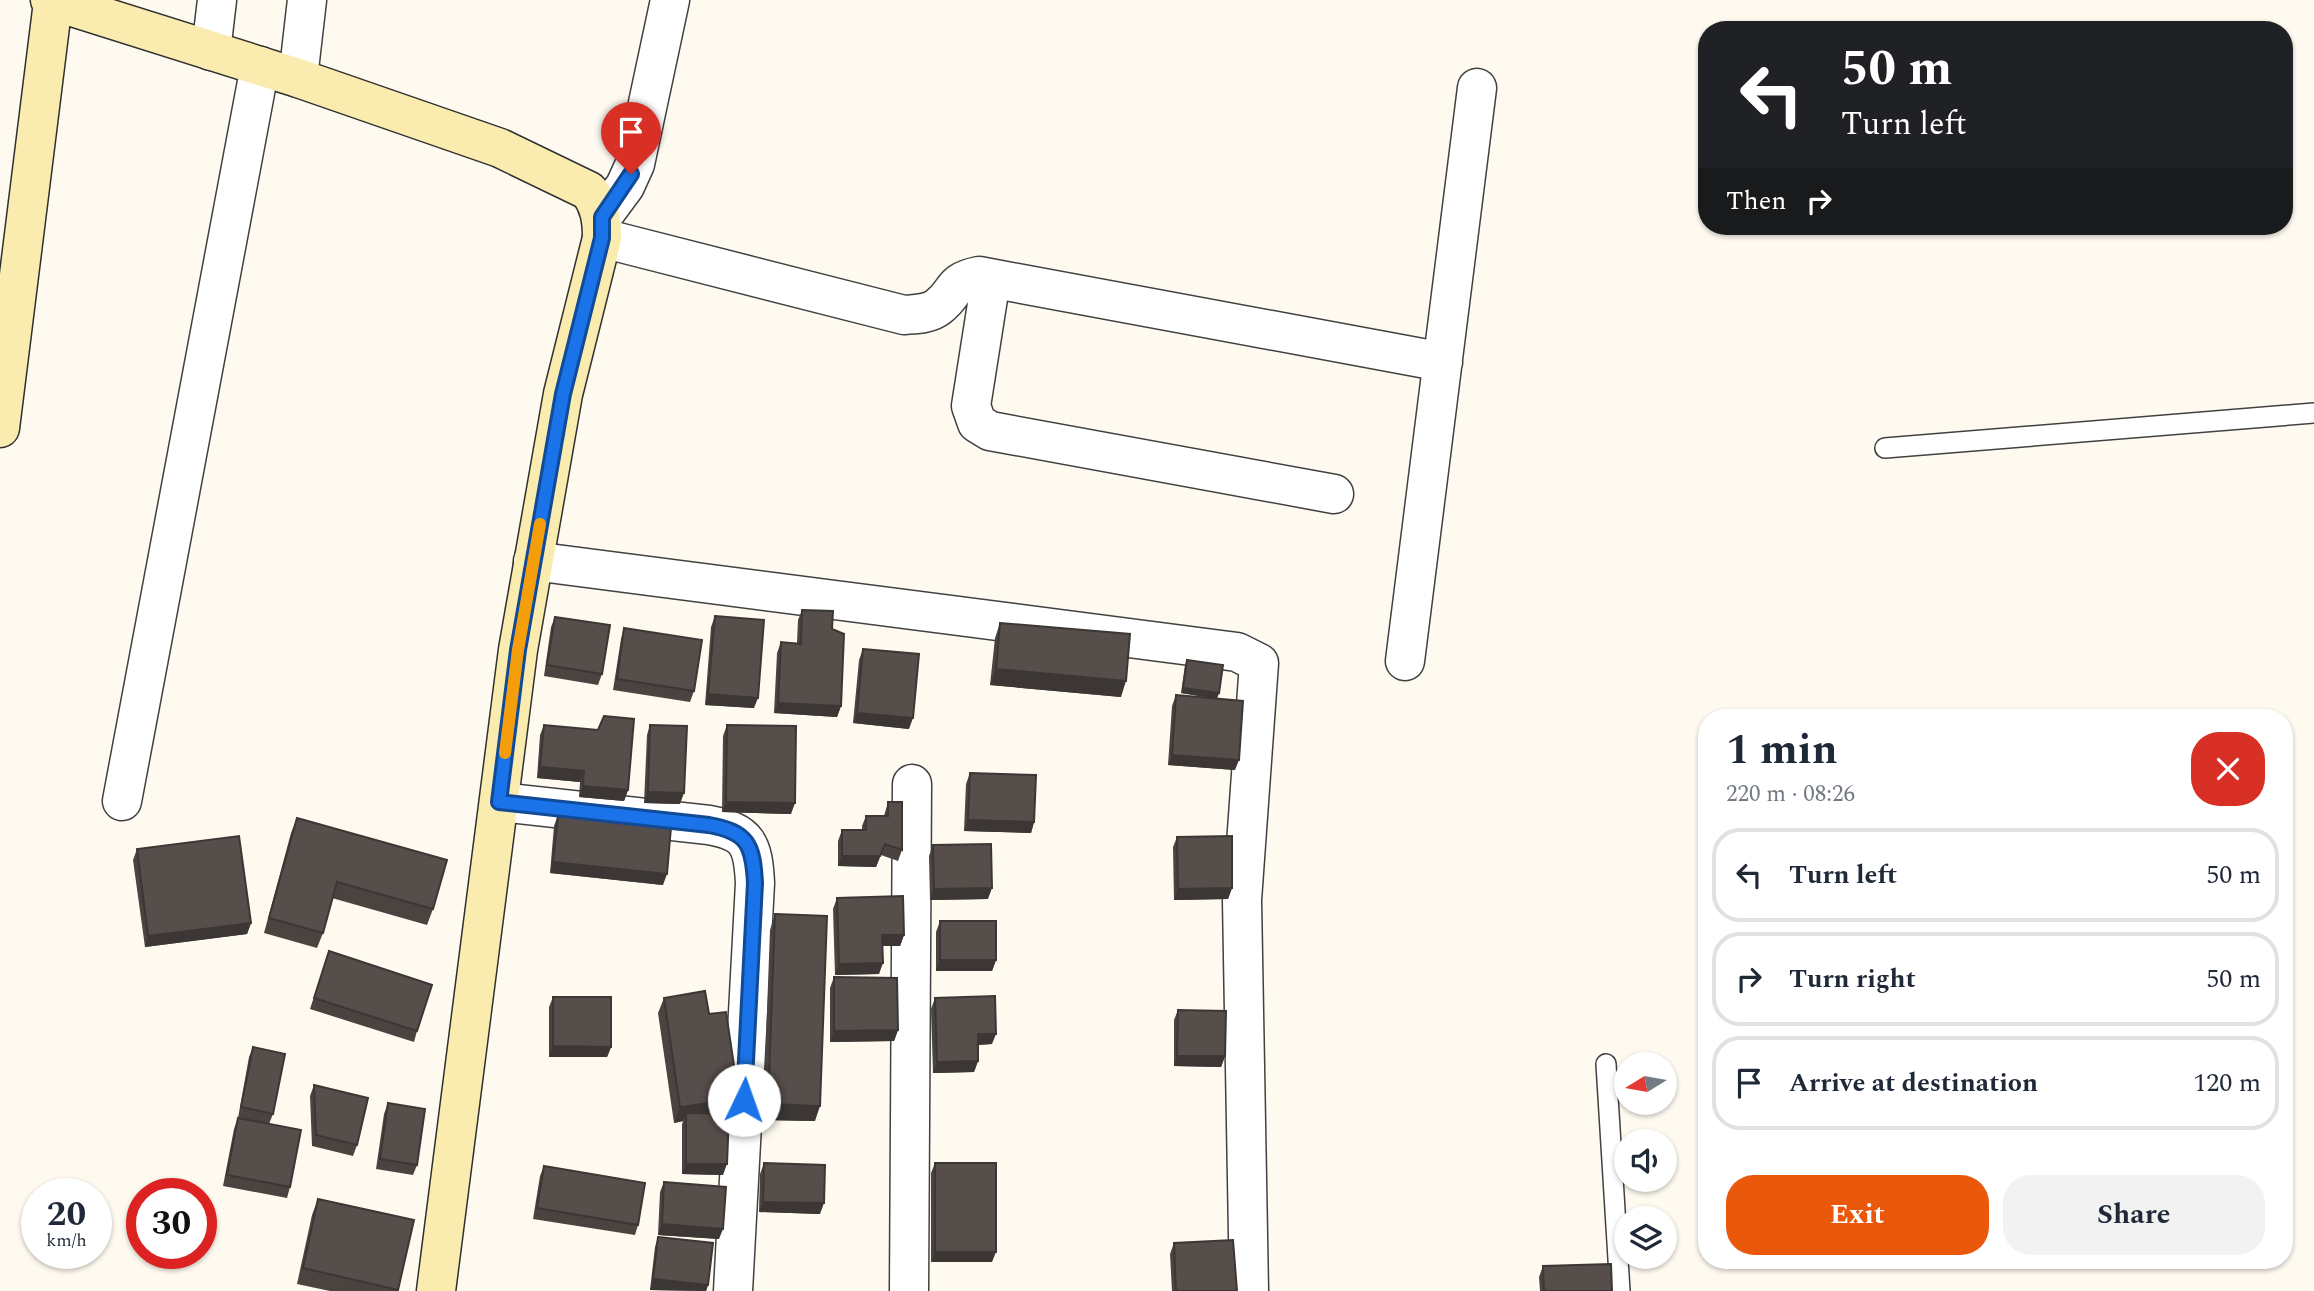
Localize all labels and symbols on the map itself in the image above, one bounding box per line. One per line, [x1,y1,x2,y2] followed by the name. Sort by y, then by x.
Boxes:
[601,102,661,174] pin
[1614,1052,1676,1115] north arrow
[707,1063,781,1137] position arrow
[126,1178,217,1269] speed limit sign: 30

